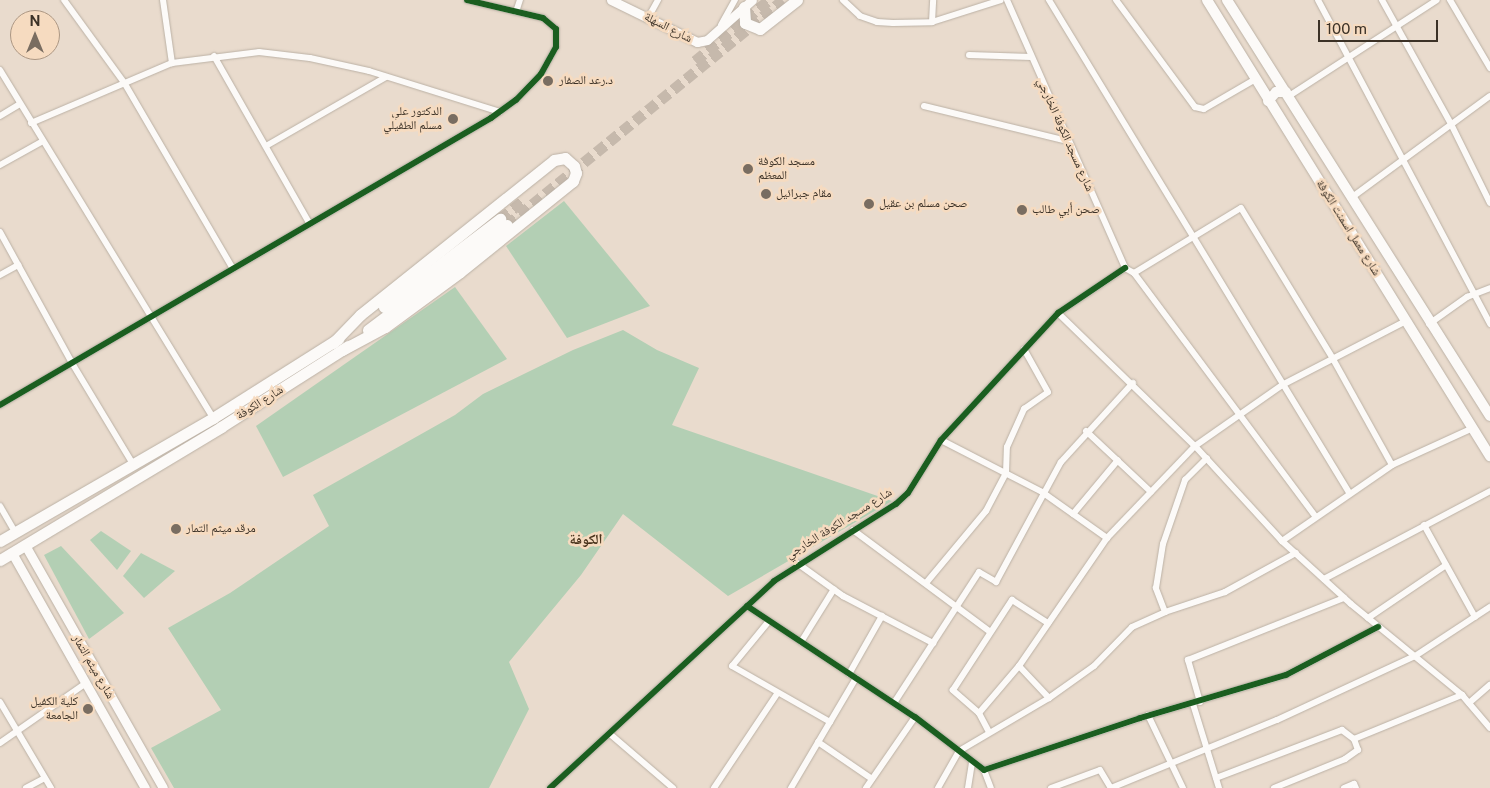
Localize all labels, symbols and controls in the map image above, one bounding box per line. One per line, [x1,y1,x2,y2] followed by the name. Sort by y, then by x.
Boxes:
[10,10,60,60] north arrow
[642,10,694,46] street label: شارع السهلة
[1320,10,1440,42] scale bar
[30,13,40,29] text: N
[1326,20,1367,37] text: 100 m
[541,74,555,88] marker: د.رعد الصفار
[559,74,613,88] place label: د.رعد الصفار
[1033,76,1097,194] street label: شارع مسجد الكوفة الخارجي
[383,105,442,133] place label: الدكتور علي مسلم الطفيلي
[446,112,460,126] marker: الدكتور علي مسلم الطفيلي
[758,155,815,183] place label: مسجد الكوفة المعظم
[742,163,754,175] marker: مسجد الكوفة المعظم
[1313,178,1383,278] street label: شارع معمل اسمنت الكوفة
[776,187,831,201] place label: مقام جبرائيل
[760,188,772,200] marker: مقام جبرائيل
[879,197,967,211] place label: صحن مسلم بن عقيل
[863,198,875,210] marker: صحن مسلم بن عقيل
[1032,203,1100,217] place label: صحن أبي طالب
[1016,204,1028,216] marker: صحن أبي طالب
[234,383,286,423] street label: شارع الكوفة
[783,485,895,563] street label: شارع مسجد الكوفة الخارجي
[186,522,256,536] place label: مرقد ميثم التمار
[170,523,182,535] marker: مرقد ميثم التمار
[570,531,602,547] district label: الكوفة
[69,632,117,702] street label: شارع ميثم التمار
[30,695,78,723] place label: كلية الكفيل الجامعة
[82,703,94,715] marker: كلية الكفيل الجامعة

